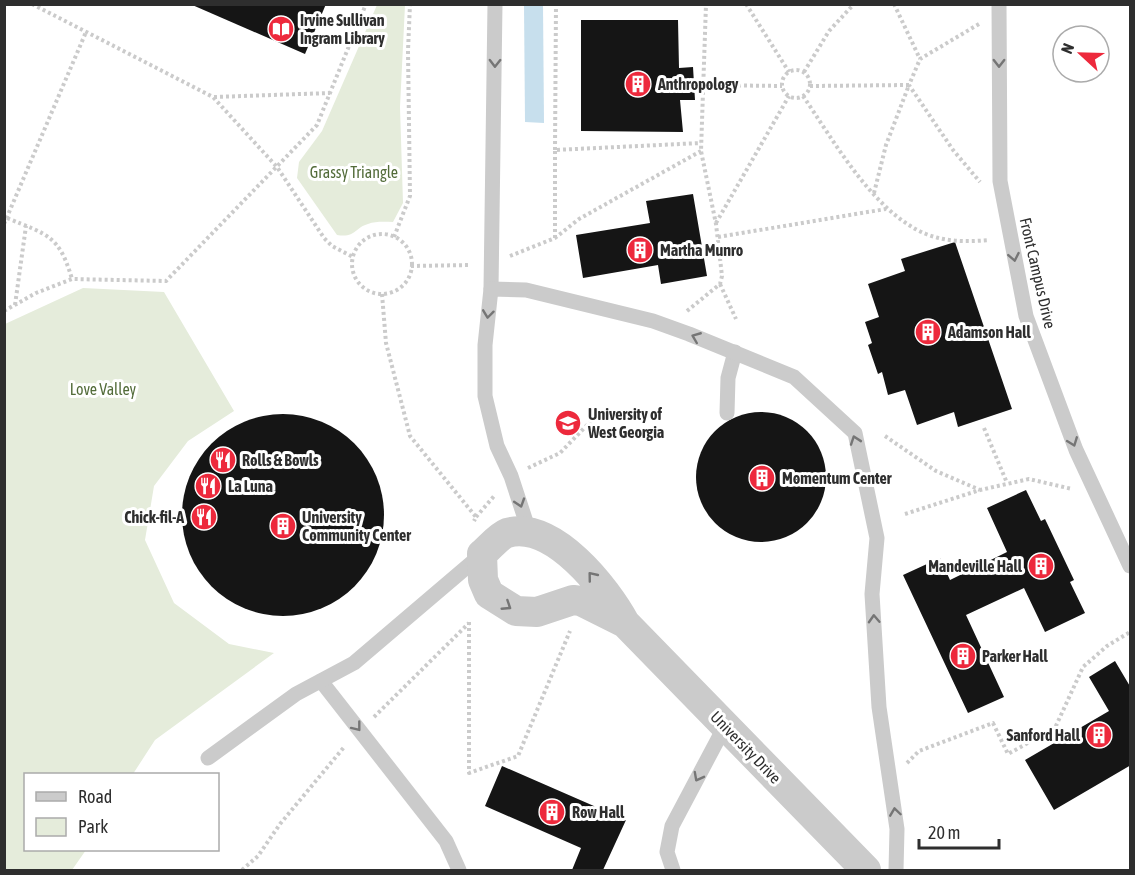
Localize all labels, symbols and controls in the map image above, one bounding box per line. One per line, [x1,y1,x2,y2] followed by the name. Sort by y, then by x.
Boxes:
[300,11,385,47] place label: Irvine Sullivan Ingram Library
[266,14,296,44] library icon: Irvine Sullivan Ingram Library
[1051,24,1111,84] north arrow
[1057,41,1077,56] text: N
[489,58,501,67] one-way arrow
[993,58,1005,67] one-way arrow
[623,69,653,99] building icon: Anthropology
[657,75,739,93] place label: Anthropology
[310,163,398,182] park label: Grassy Triangle
[1016,216,1060,330] street label: Front Campus Drive
[625,235,655,265] building icon: Martha Munro
[660,241,744,259] place label: Martha Munro
[1007,251,1020,261] one-way arrow
[483,309,495,318] one-way arrow
[913,317,943,347] building icon: Adamson Hall
[947,323,1031,341] place label: Adamson Hall
[692,332,703,344] one-way arrow
[70,380,137,399] park label: Love Valley
[587,405,664,441] place label: University of West Georgia
[553,408,583,438] school or university icon: University of West Georgia
[850,436,862,446] one-way arrow
[1066,436,1078,447] one-way arrow
[208,445,238,475] restaurant icon: Rolls & Bowls
[242,451,319,469] place label: Rolls & Bowls
[747,463,777,493] building icon: Momentum Center
[782,469,892,487] place label: Momentum Center
[193,471,223,501] restaurant icon: La Luna
[228,477,273,495] place label: La Luna
[513,497,525,508] one-way arrow
[189,502,219,532] restaurant icon: Chick-fil-A
[124,508,184,526] place label: Chick-fil-A
[302,508,411,544] place label: University Community Center
[268,511,298,541] building icon: University Community Center
[1026,551,1056,581] building icon: Mandeville Hall
[928,557,1023,575] place label: Mandeville Hall
[588,572,599,583] one-way arrow
[501,598,512,609] one-way arrow
[867,614,880,623] one-way arrow
[948,641,978,671] building icon: Parker Hall
[982,647,1049,665] place label: Parker Hall
[706,707,785,787] street label: University Drive
[349,720,360,731] one-way arrow
[1084,720,1114,750] building icon: Sanford Hall
[1006,726,1081,744] place label: Sanford Hall
[694,771,705,781] one-way arrow
[24,773,219,851] legend
[78,786,112,807] text: Road
[537,797,567,827] building icon: Row Hall
[572,803,625,821] place label: Row Hall
[889,808,901,817] one-way arrow
[919,812,998,850] scale bar
[78,816,108,837] text: Park
[928,822,960,843] text: 20 m

